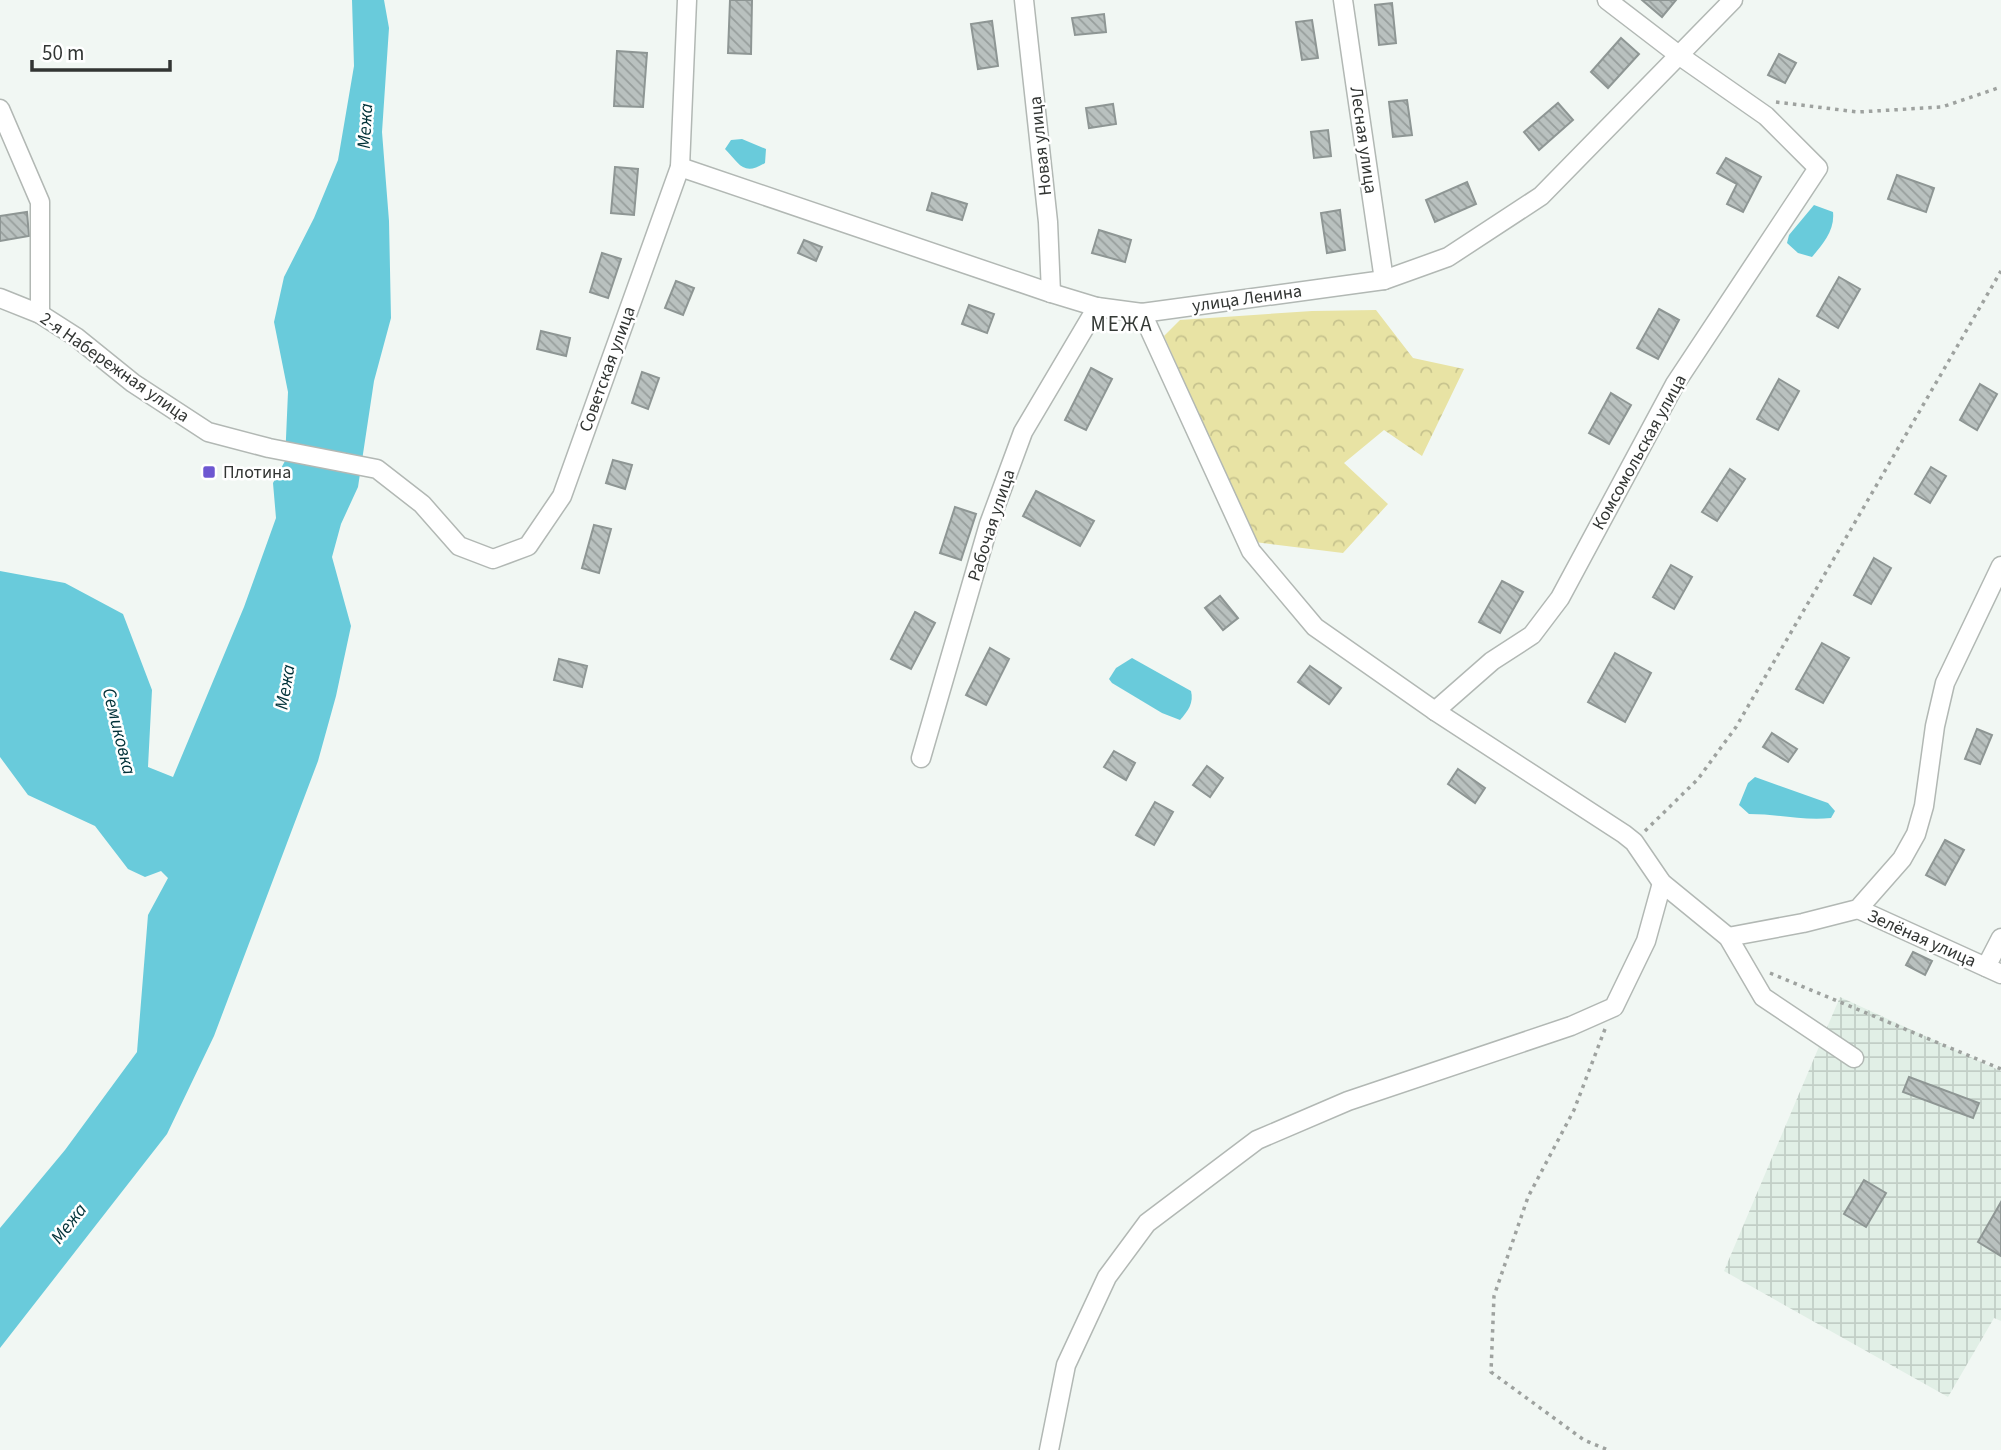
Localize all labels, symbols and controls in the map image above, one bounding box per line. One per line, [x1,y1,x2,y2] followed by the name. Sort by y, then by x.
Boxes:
[32,28,170,72] scale bar
[42,38,84,68] text: 50 m
[1344,85,1383,195] street label: Лесная улица
[1023,95,1058,197] street label: Новая улица
[351,103,380,150] water label: Межа
[1191,278,1304,319] street label: улица Ленина
[573,303,642,435] street label: Советская улица
[35,306,194,428] street label: 2-я Набережная улица
[1090,309,1154,339] district label: МЕЖА
[1586,370,1693,535] street label: Комсомольская улица
[223,460,291,485] place label: Плотина
[201,464,217,480] marker: Плотина
[962,466,1021,584] street label: Рабочая улица
[269,663,302,712] water label: Межа
[95,685,142,778] water label: Семиковка
[1863,903,1980,974] street label: Зелёная улица
[45,1198,94,1250] water label: Межа

